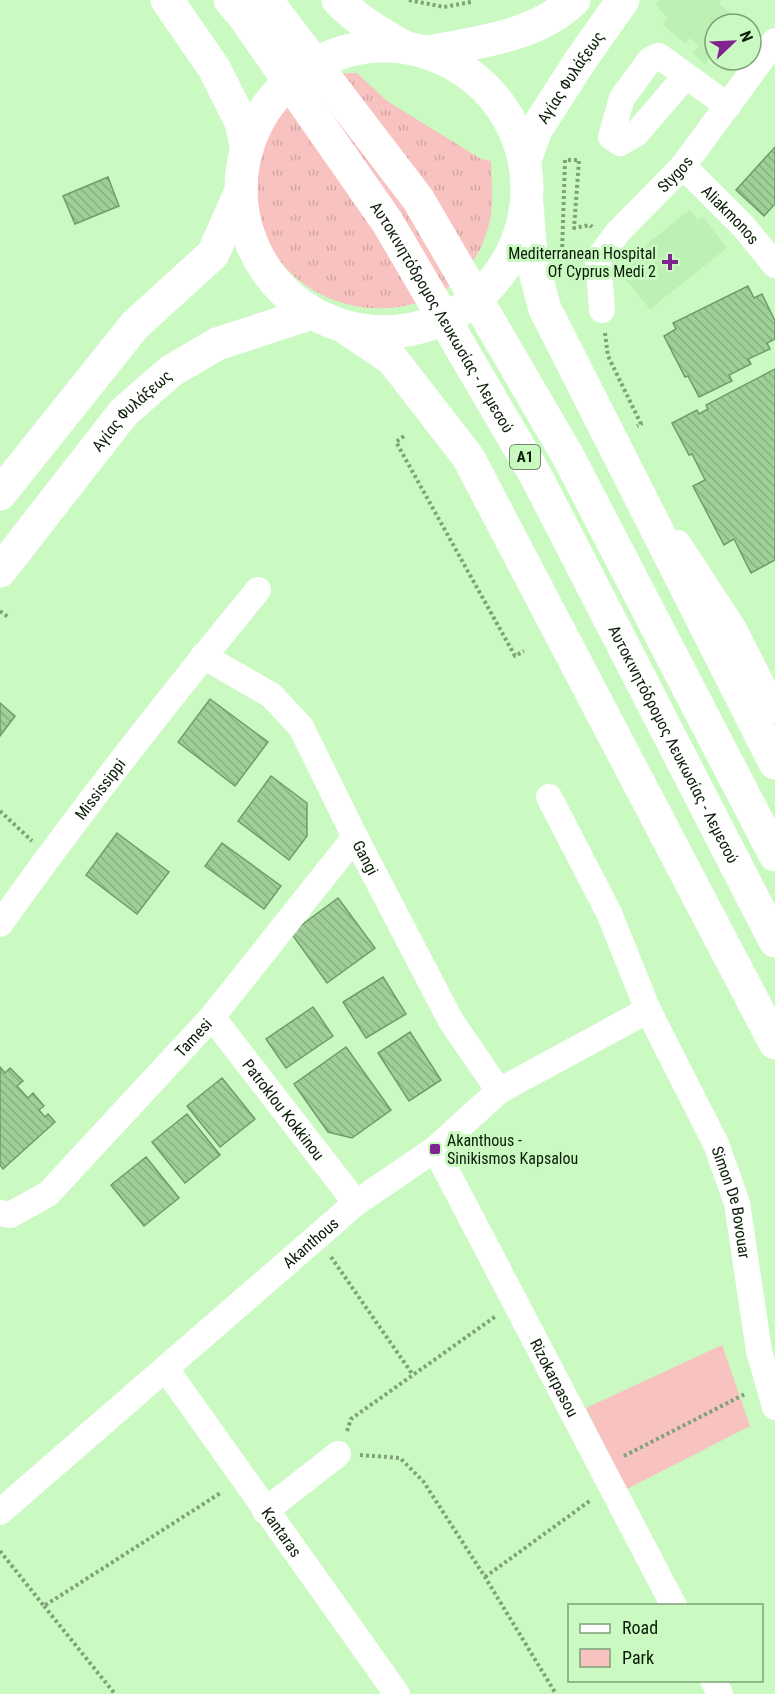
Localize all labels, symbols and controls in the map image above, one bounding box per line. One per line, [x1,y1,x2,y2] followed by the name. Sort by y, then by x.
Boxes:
[703,12,763,72] north arrow
[533,28,608,127] street label: Αγίας Φυλάξεως
[736,28,757,45] text: N
[654,153,697,196] street label: Stygos
[698,181,763,248] street label: Aliakmonos
[366,198,518,436] street label: Αυτοκινητόδρομος Λευκωσίας - Λεμεσού
[508,244,656,281] place label: Mediterranean Hospital Of Cyprus Medi 2
[661,253,679,271] marker: Mediterranean Hospital Of Cyprus Medi 2
[88,366,176,455] street label: Αγίας Φυλάξεως
[510,445,540,469] road number: A1
[604,622,742,867] street label: Αυτοκινητόδρομος Λευκωσίας - Λεμεσού
[71,755,130,823] street label: Mississippi
[348,837,382,878] street label: Gangi
[171,1015,216,1061] street label: Tamesi
[238,1056,328,1164] street label: Patroklou Kokkinou
[447,1131,578,1168] place label: Akanthous - Sinikismos Kapsalou
[428,1142,442,1156] marker: Akanthous - Sinikismos Kapsalou
[708,1144,754,1260] street label: Simon De Bovouar
[279,1214,342,1272] street label: Akanthous
[526,1336,582,1420] street label: Rizokarpasou
[257,1504,305,1561] street label: Kantaras
[568,1604,763,1682] legend
[622,1617,658,1638] text: Road
[622,1647,654,1668] text: Park

